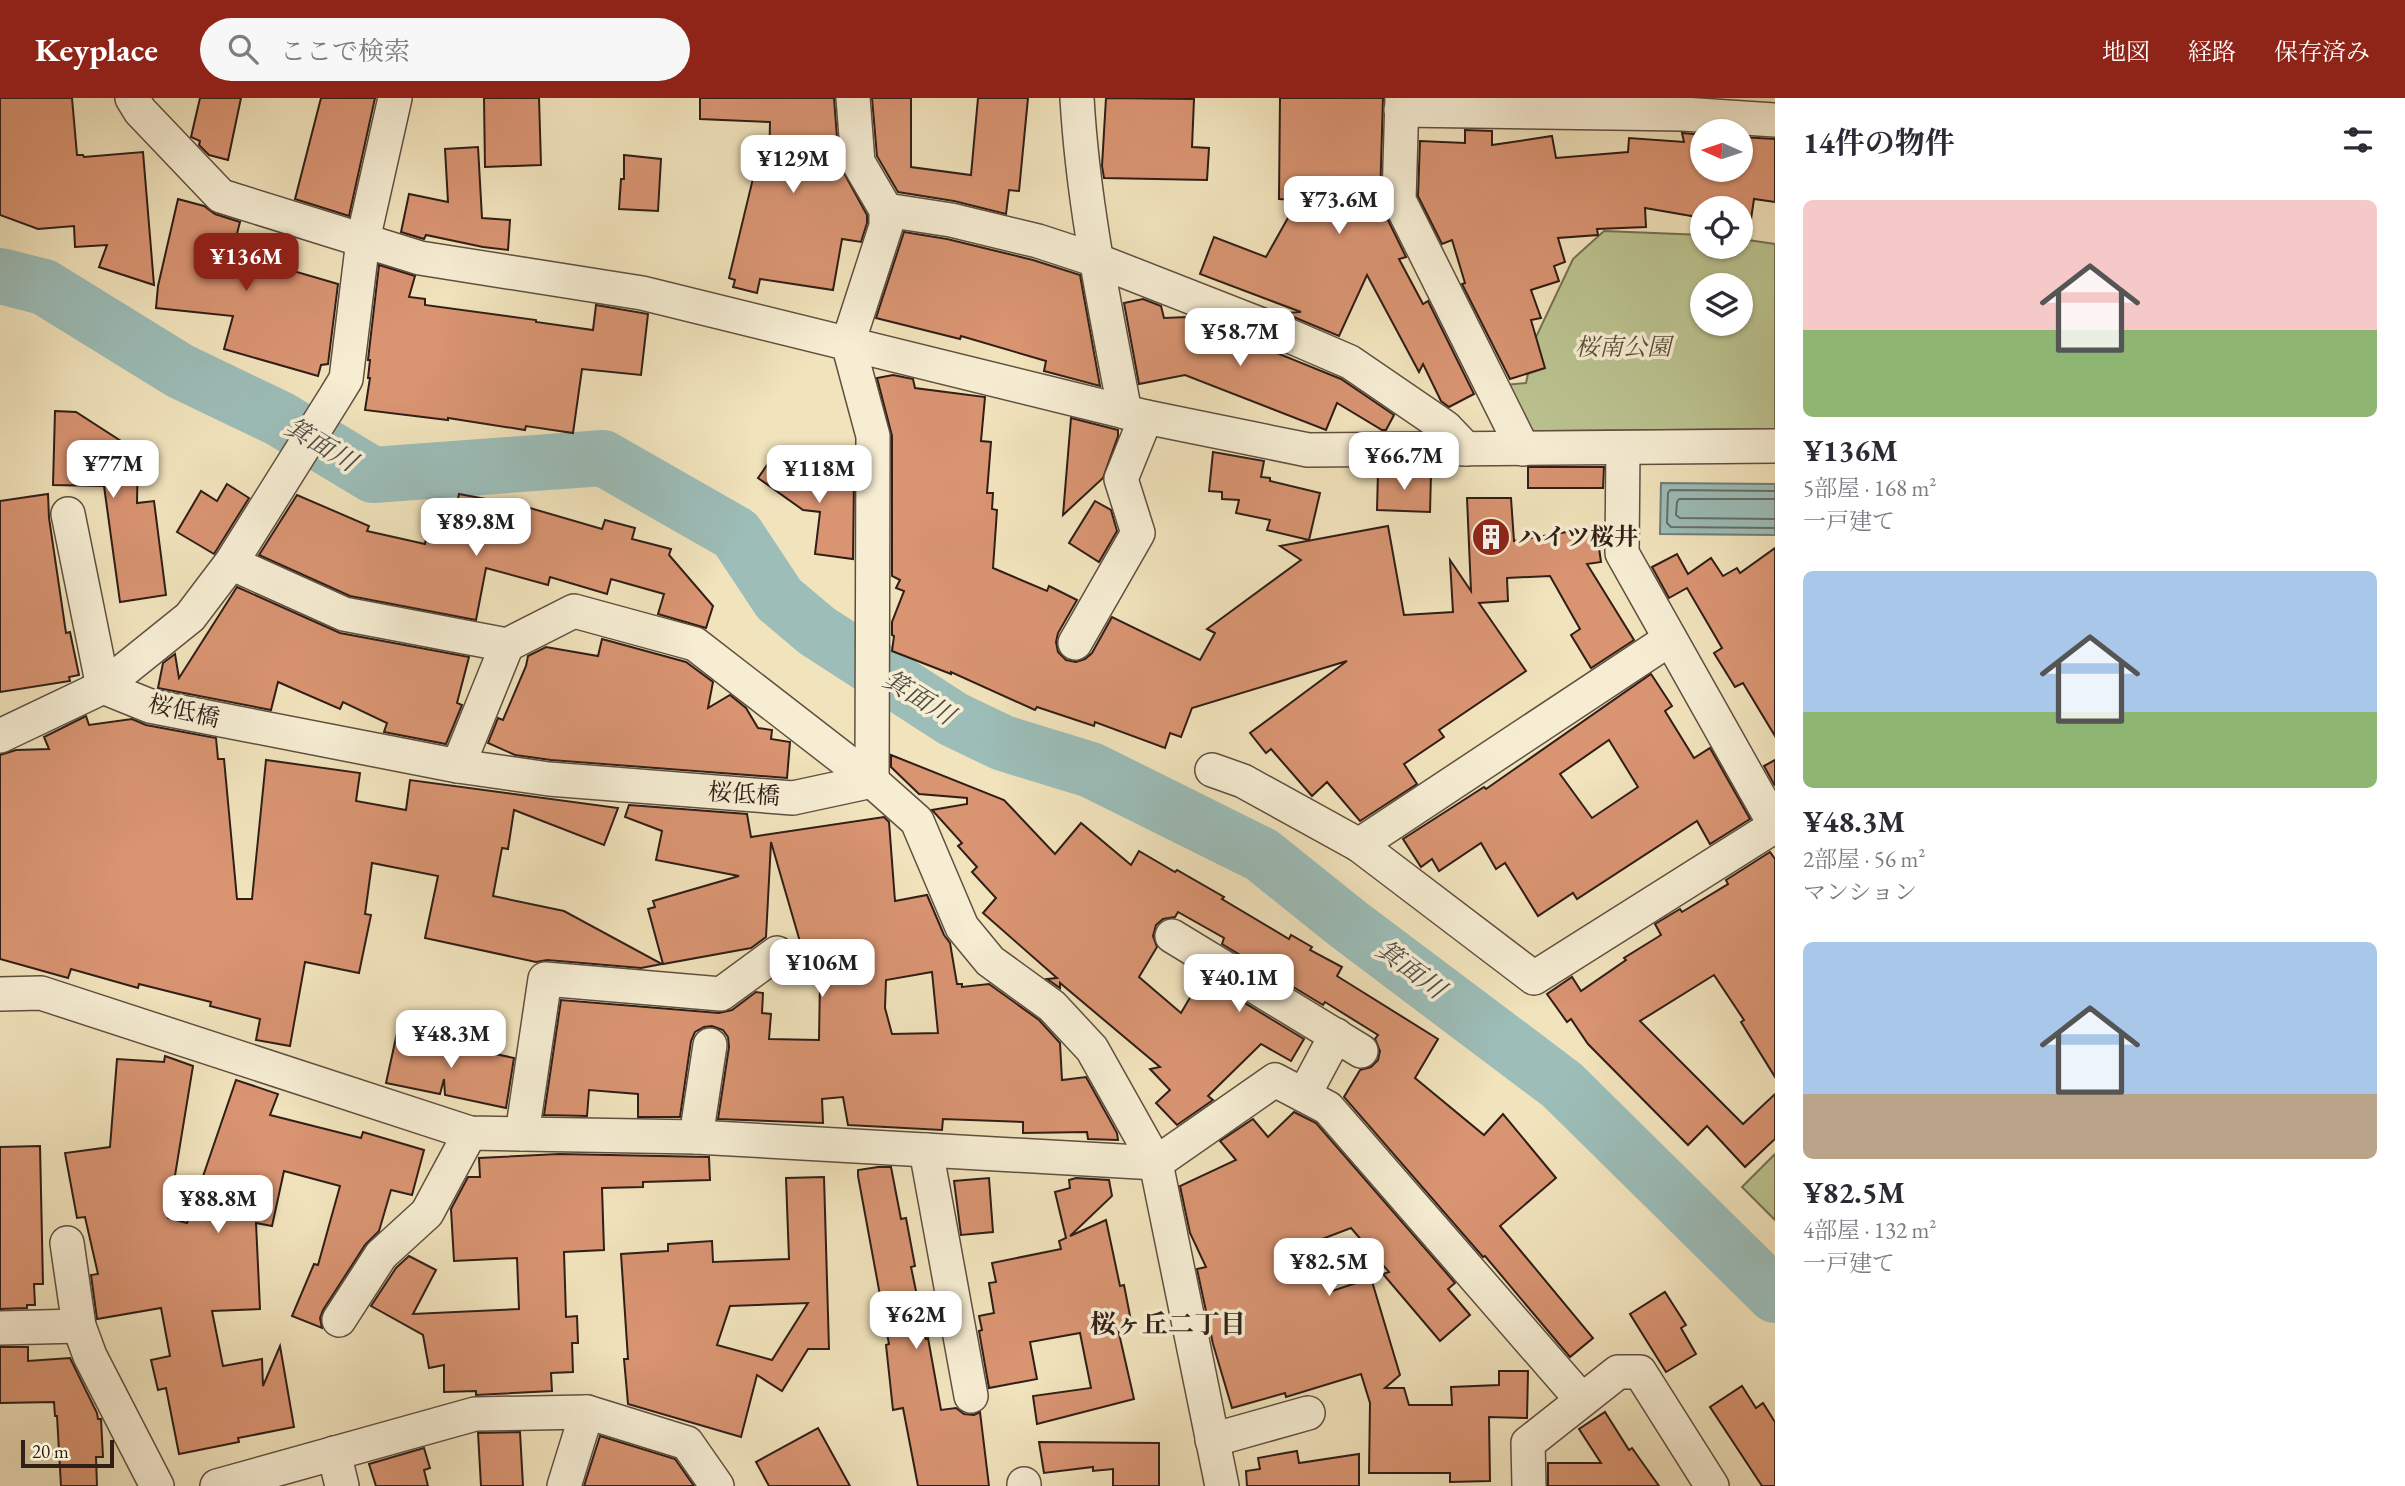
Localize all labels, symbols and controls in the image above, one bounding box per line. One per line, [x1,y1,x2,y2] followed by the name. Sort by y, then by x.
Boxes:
[200,18,690,81] search box
[35,28,158,71] text: Keyplace
[224,30,262,68] icon: search
[280,34,410,68] text: ここで検索
[2102,36,2150,67] text: 地図
[2188,36,2236,67] text: 経路
[2274,36,2370,67] text: 保存済み
[1690,119,1754,182] north arrow
[1690,119,1753,336] map controls
[2339,121,2377,159] icon: filters
[1803,123,1955,162] text: 14件の物件
[744,136,842,195] pin: ¥129M
[757,143,829,173] text: ¥129M
[1282,176,1396,236] pin: ¥73.6M
[1300,184,1378,214] text: ¥73.6M
[1690,196,1753,259] button: locate
[197,234,295,293] pin: ¥136M
[210,241,282,271] text: ¥136M
[2027,245,2153,371] icon: home
[1690,273,1753,336] button: layers
[1183,308,1297,368] pin: ¥58.7M
[1201,316,1279,346] text: ¥58.7M
[1575,331,1675,362] park label: 桜南公園
[279,409,366,480] water label: 箕面川
[1803,431,1898,470] text: ¥136M
[1347,432,1461,492] pin: ¥66.7M
[72,440,154,500] pin: ¥77M
[1365,440,1443,470] text: ¥66.7M
[770,446,868,505] pin: ¥118M
[83,448,143,478] text: ¥77M
[783,453,855,483] text: ¥118M
[1803,473,1936,503] text: 5部屋 · 168 m²
[419,498,533,558] pin: ¥89.8M
[437,506,515,536] text: ¥89.8M
[1803,506,1895,536] text: 一戸建て
[1470,516,1512,558] building icon: ハイツ桜井
[1518,521,1638,552] place label: ハイツ桜井
[2027,616,2153,742] icon: home
[877,662,964,734] water label: 箕面川
[146,687,223,734] street label: 桜低橋
[707,776,781,811] street label: 桜低橋
[1803,802,1905,841] text: ¥48.3M
[1803,844,1925,874] text: 2部屋 · 56 m²
[1803,877,1917,907] text: マンション
[1370,932,1455,1008] water label: 箕面川
[773,940,871,999] pin: ¥106M
[786,947,858,977] text: ¥106M
[1182,954,1296,1014] pin: ¥40.1M
[1200,962,1278,992] text: ¥40.1M
[2027,987,2153,1113] icon: home
[394,1010,508,1070] pin: ¥48.3M
[412,1018,490,1048] text: ¥48.3M
[1803,1173,1905,1212] text: ¥82.5M
[161,1176,275,1235] pin: ¥88.8M
[179,1183,257,1213] text: ¥88.8M
[1803,1215,1936,1245] text: 4部屋 · 132 m²
[1272,1238,1386,1298] pin: ¥82.5M
[1290,1246,1368,1276] text: ¥82.5M
[1803,1248,1895,1278] text: 一戸建て
[875,1292,957,1351] pin: ¥62M
[886,1299,946,1329] text: ¥62M
[1090,1307,1246,1341] district label: 桜ヶ丘二丁目
[21,1437,114,1469] scale bar
[32,1439,69,1464] text: 20 m

